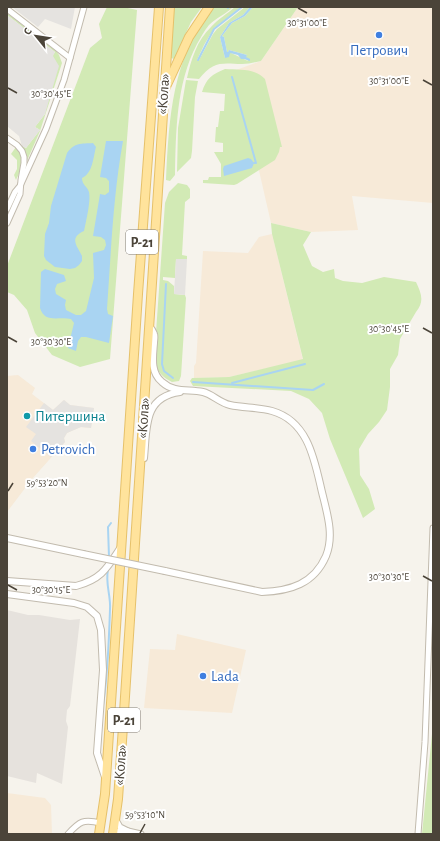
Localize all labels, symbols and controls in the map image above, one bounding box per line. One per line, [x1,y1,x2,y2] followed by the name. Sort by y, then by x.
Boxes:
[16,16,56,56] north arrow
[287,18,327,28] text: 30°31'00"E
[21,26,34,37] text: С
[374,30,384,40] marker: Петрович
[350,43,408,58] place label: Петрович
[155,73,172,115] street label: «Кола»
[369,76,409,86] text: 30°31'00"E
[31,89,71,99] text: 30°30'45"E
[126,230,158,254] road number: Р-21
[369,324,409,334] text: 30°30'45"E
[31,337,71,347] text: 30°30'30"E
[135,397,152,439] street label: «Кола»
[35,409,105,424] place label: Питершина
[22,411,32,421] marker: Питершина
[41,442,95,457] place label: Petrovich
[28,444,38,454] marker: Petrovich
[26,478,68,488] text: 59°53'20"N
[369,572,409,582] text: 30°30'30"E
[32,585,70,595] text: 30°30'15"E
[211,669,239,684] place label: Lada
[198,671,208,681] marker: Lada
[108,708,140,732] road number: Р-21
[112,744,129,786] street label: «Кола»
[125,810,165,820] text: 59°53'10"N

